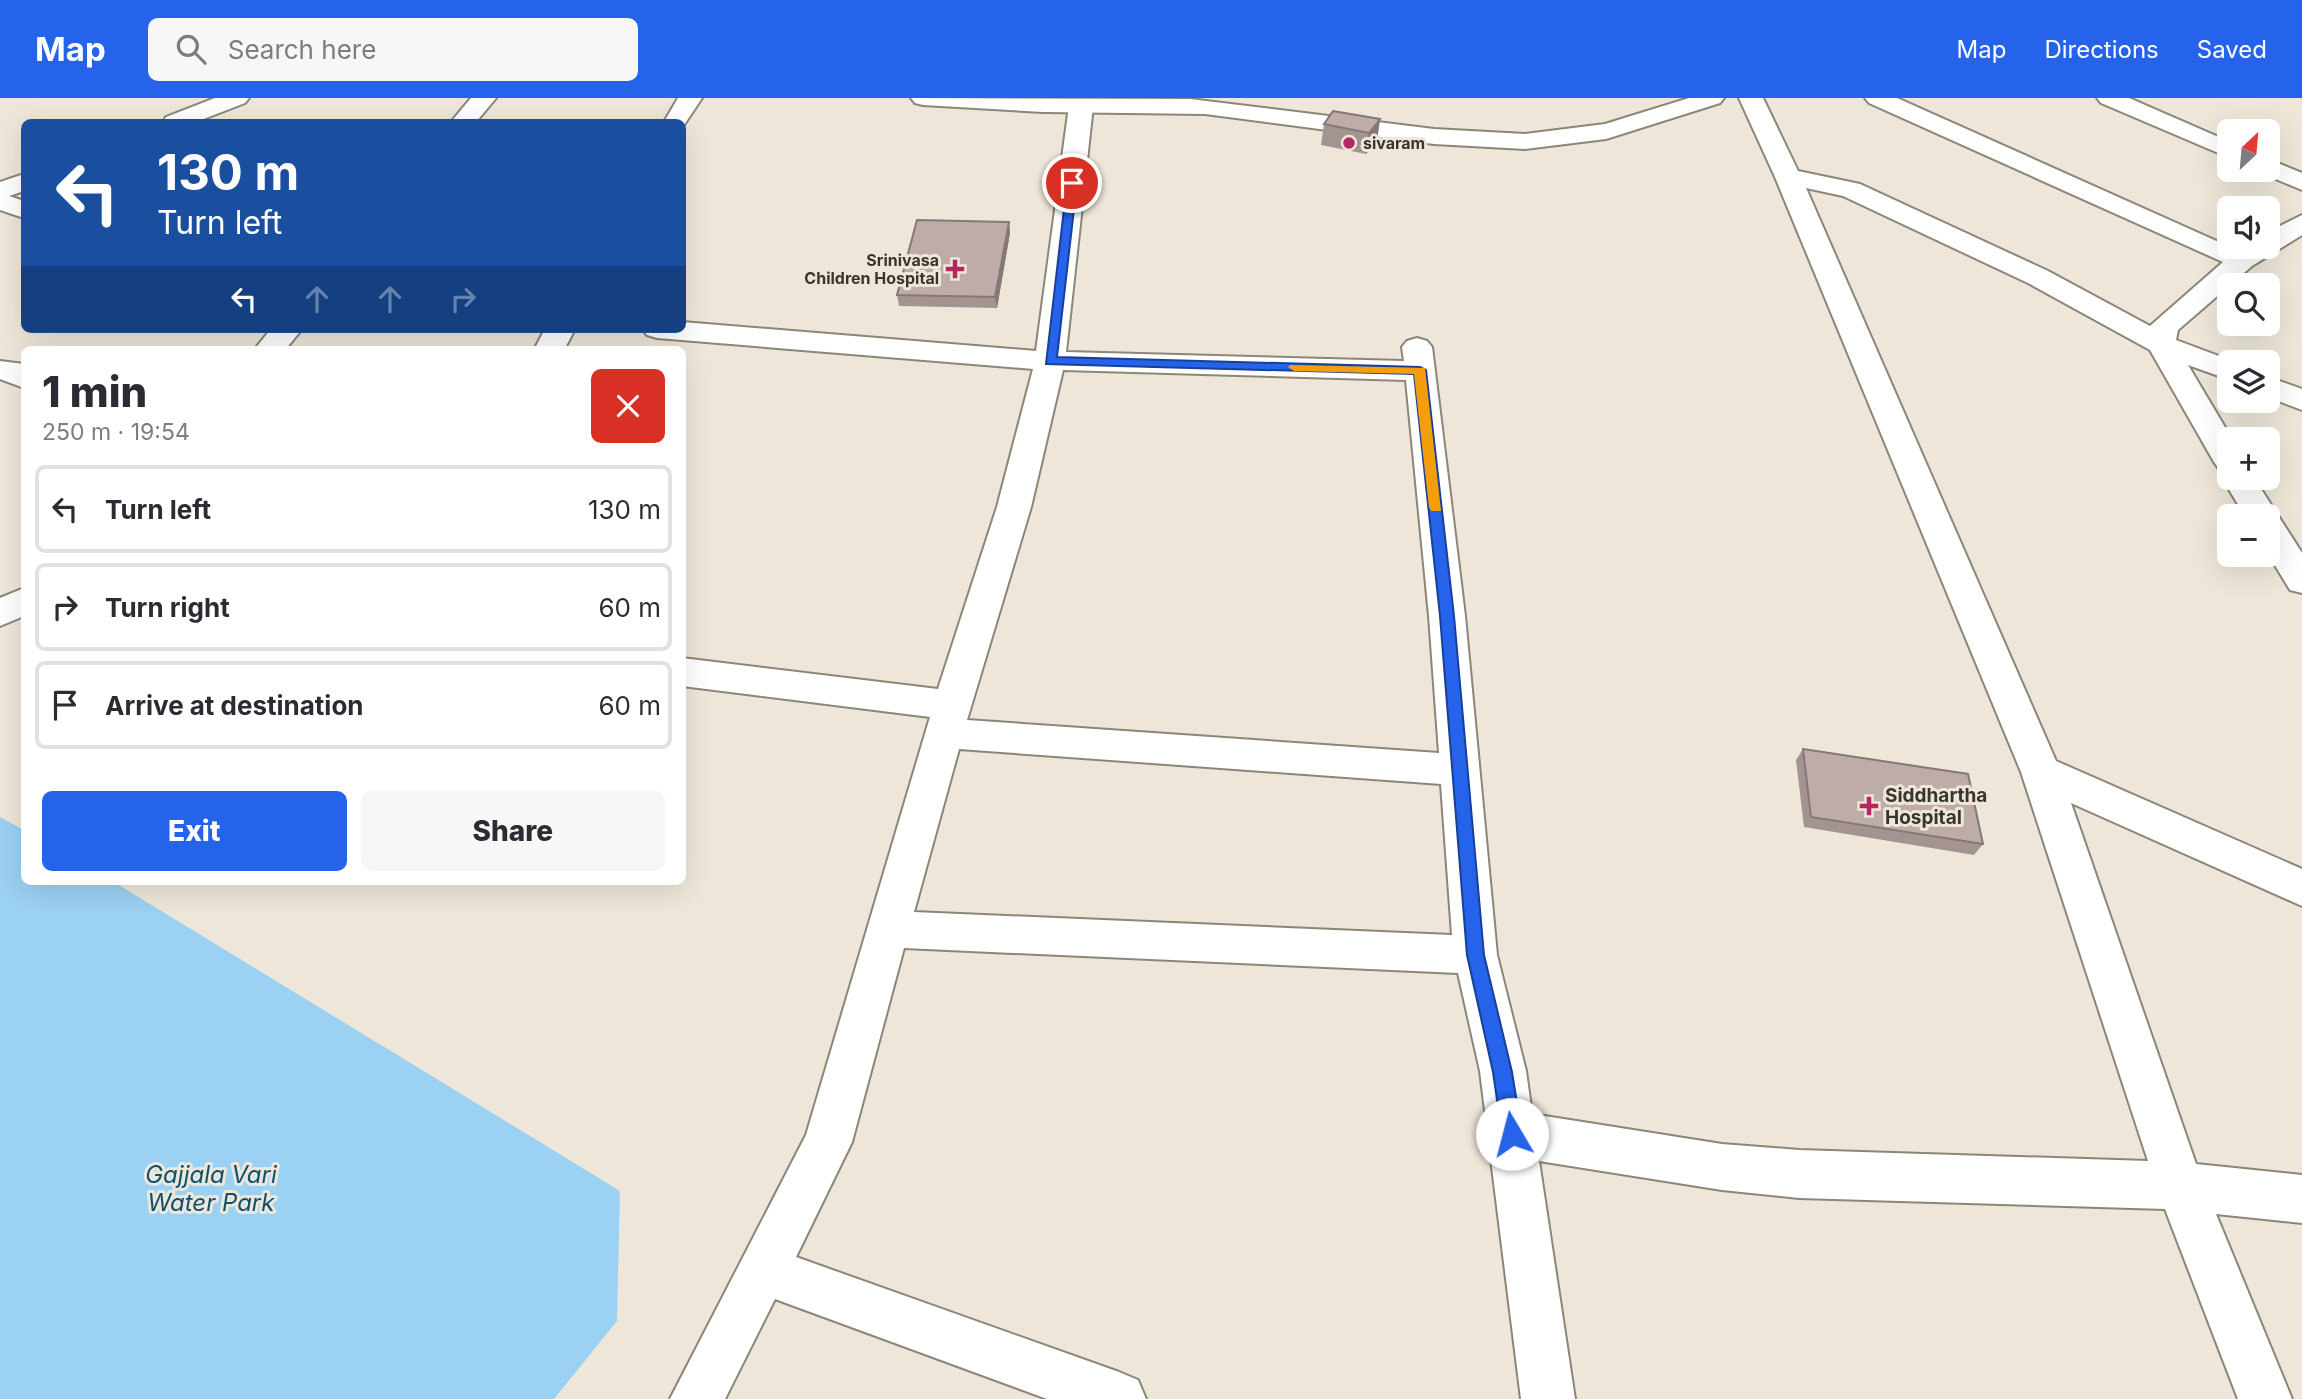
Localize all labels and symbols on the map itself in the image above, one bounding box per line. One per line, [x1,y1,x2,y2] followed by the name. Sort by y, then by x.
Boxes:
[2217,119,2280,182] north arrow
[1363,133,1425,153] place label: sivaram
[1341,135,1357,151] marker: sivaram
[1042,153,1102,213] pin
[804,250,939,288] place label: Srinivasa Children Hospital
[945,259,965,279] marker: Srinivasa Children Hospital
[1885,784,1987,829] place label: Siddhartha Hospital
[1859,796,1879,816] marker: Siddhartha Hospital
[1475,1097,1549,1171] position arrow
[145,1160,278,1217] water label: Gajjala Vari Water Park

